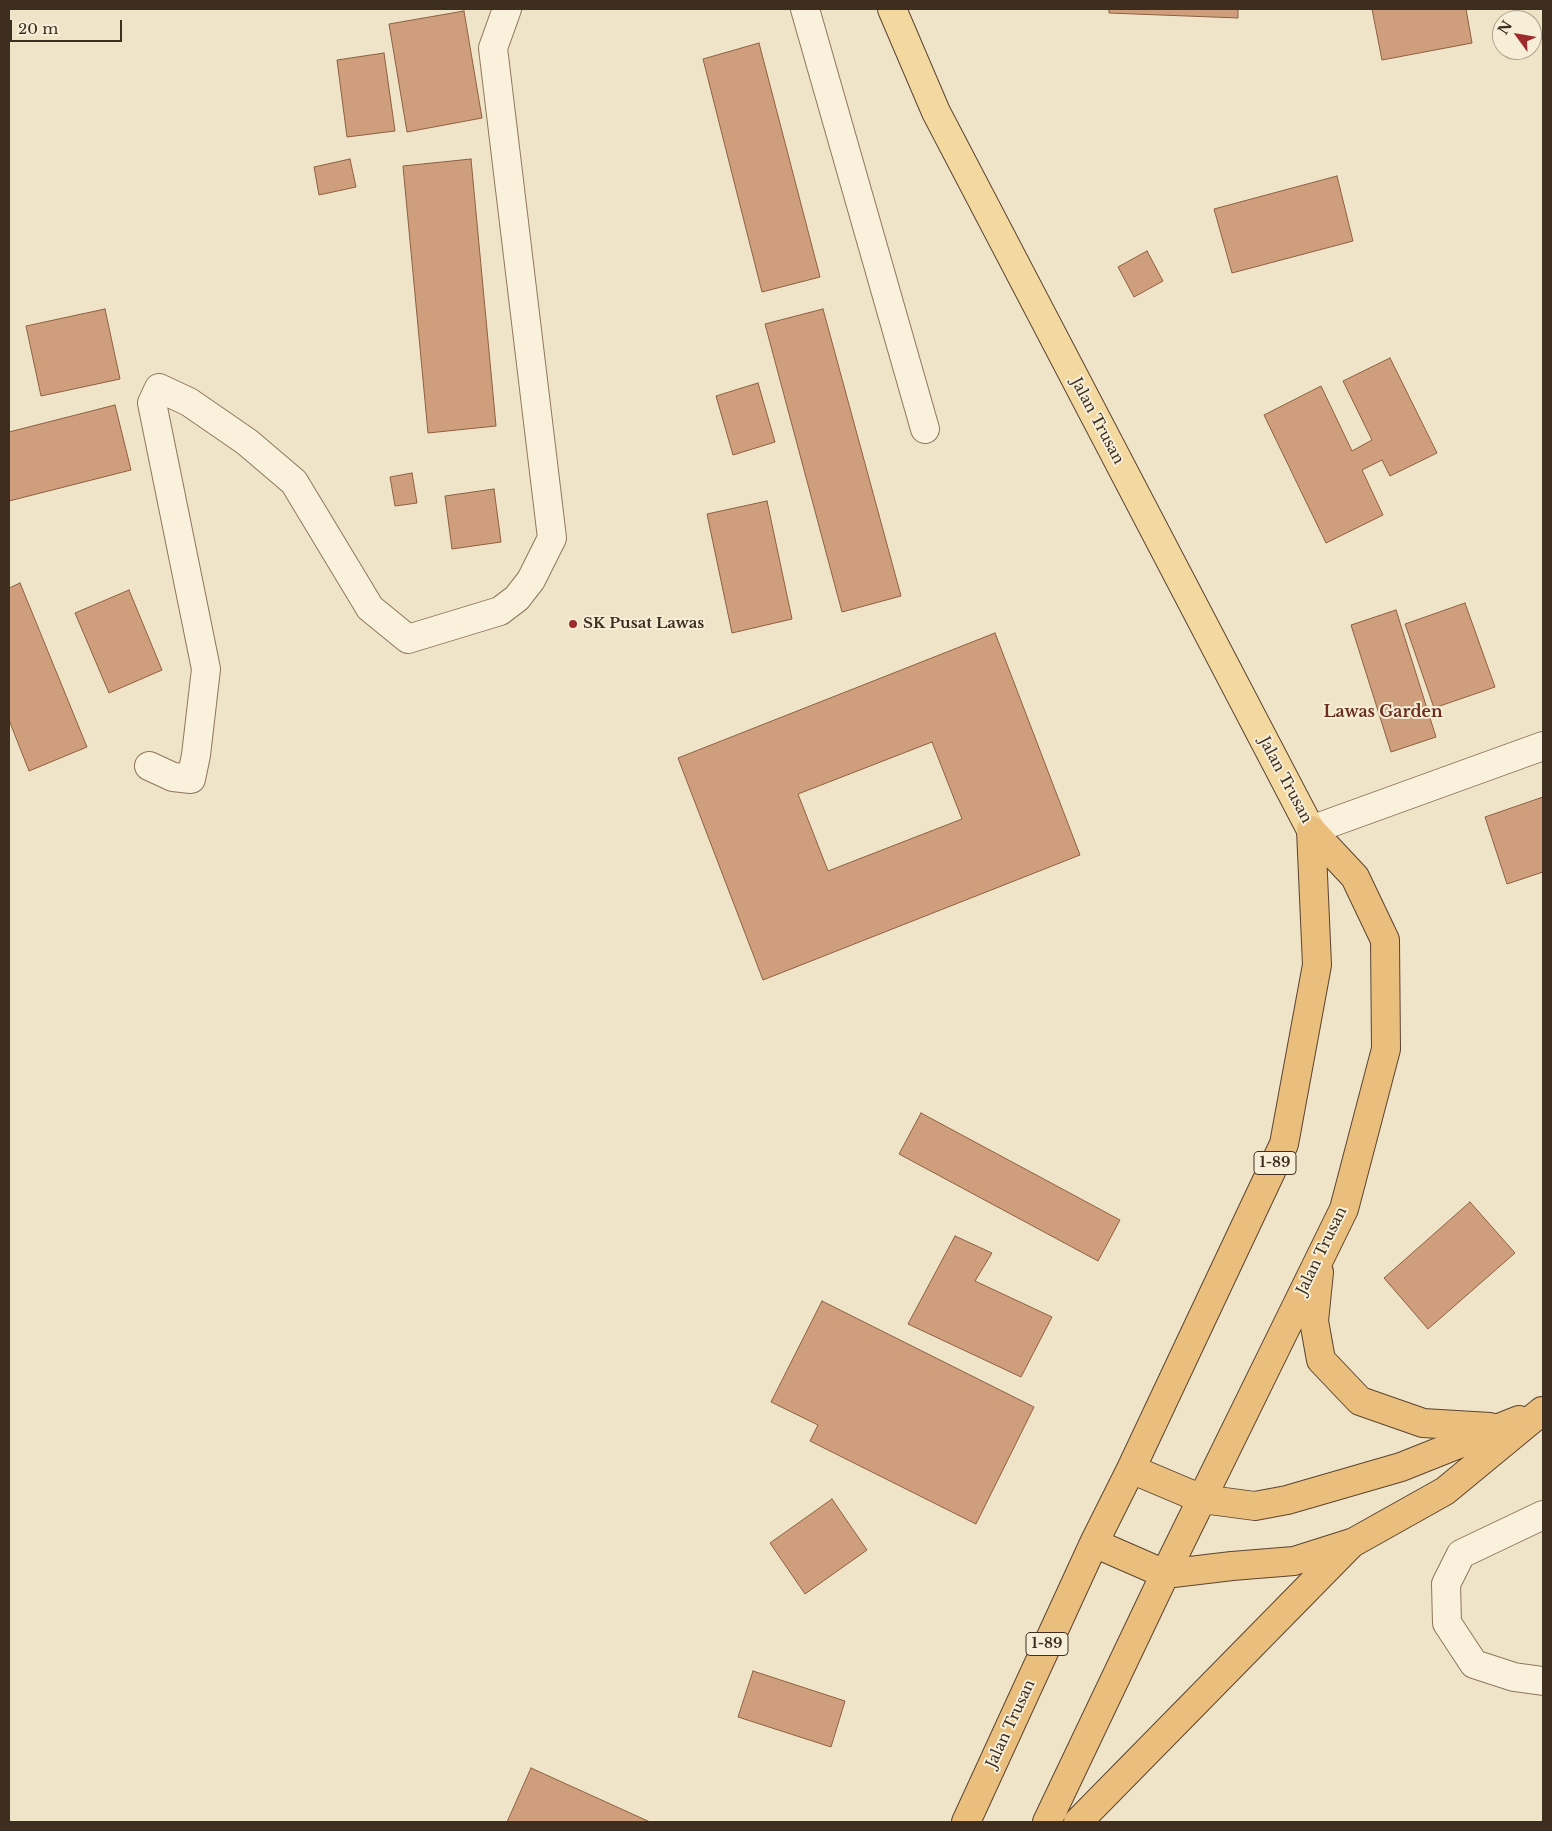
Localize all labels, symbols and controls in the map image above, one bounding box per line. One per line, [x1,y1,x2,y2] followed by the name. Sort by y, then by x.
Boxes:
[12,10,125,42] scale bar
[1492,10,1542,60] north arrow
[1494,17,1516,38] text: N
[18,19,58,38] text: 20 m
[1067,375,1127,467] street label: Jalan Trusan
[583,615,704,633] place label: SK Pusat Lawas
[567,618,579,630] marker: SK Pusat Lawas
[1323,702,1443,722] district label: Lawas Garden
[1255,734,1315,826] street label: Jalan Trusan
[1254,1152,1296,1174] road number: 1-89
[1293,1204,1351,1298] street label: Jalan Trusan
[1026,1632,1068,1656] road number: 1-89
[983,1677,1039,1771] street label: Jalan Trusan

